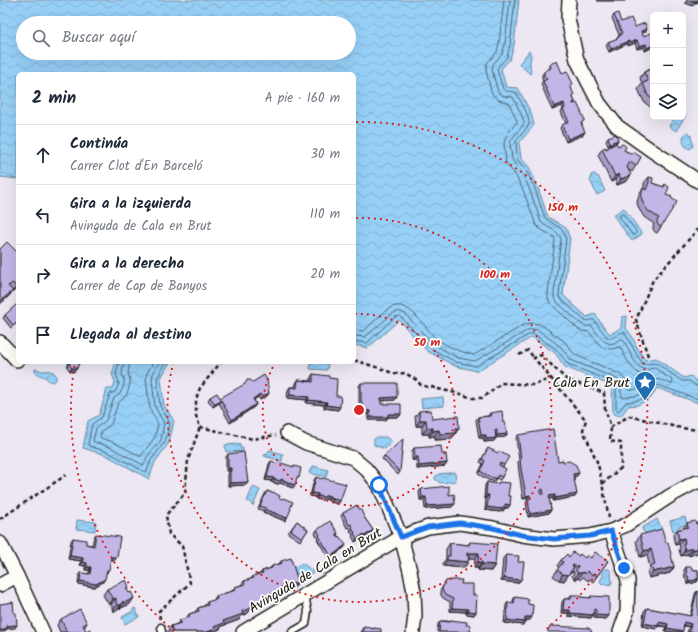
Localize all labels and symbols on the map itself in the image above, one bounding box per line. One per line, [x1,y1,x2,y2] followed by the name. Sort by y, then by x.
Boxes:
[548,198,578,217] text: 150 m
[480,265,510,284] text: 100 m
[413,333,441,352] text: 50 m
[632,369,658,402] place icon: Cala En Brut
[552,372,631,394] place label: Cala En Brut
[352,403,366,417] centre of rings
[370,476,388,494] route start
[245,522,387,620] street label: Avinguda de Cala en Brut
[615,559,633,577] route end

